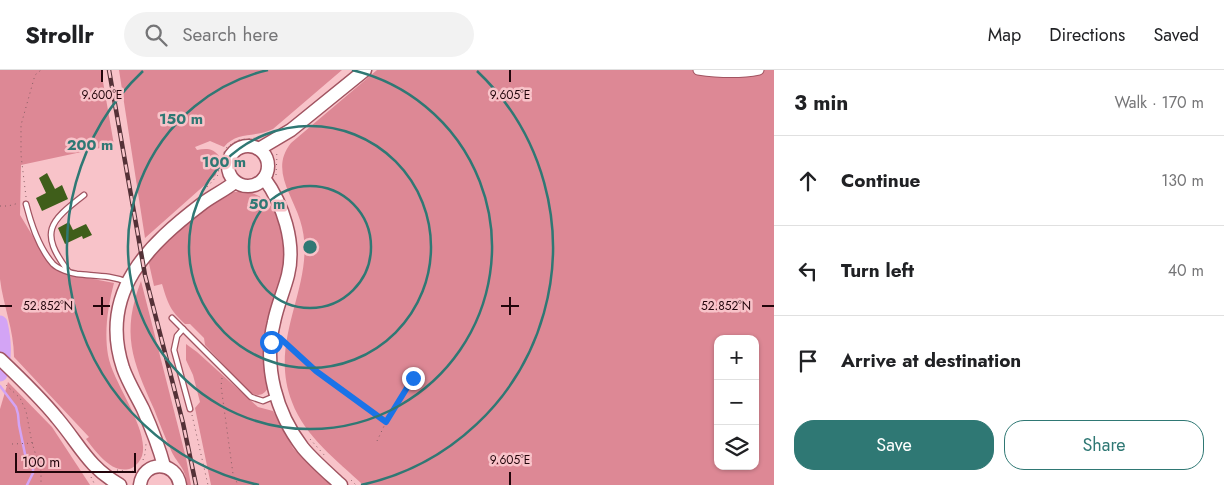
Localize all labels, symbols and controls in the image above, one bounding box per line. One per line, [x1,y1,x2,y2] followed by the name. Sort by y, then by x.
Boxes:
[124,12,474,57] search box
[25,17,94,52] text: Strollr
[142,21,170,49] icon: search
[182,21,278,48] text: Search here
[988,22,1021,48] text: Map
[1049,22,1125,48] text: Directions
[1153,22,1199,48] text: Saved
[82,86,122,104] text: 9.600°E
[490,86,530,104] text: 9.605°E
[794,88,848,118] text: 3 min
[1114,91,1204,114] text: Walk · 170 m
[159,108,203,130] text: 150 m
[67,134,113,156] text: 200 m
[202,151,246,173] text: 100 m
[794,167,822,195] icon: ahead
[841,167,920,194] text: Continue
[1161,169,1204,192] text: 130 m
[249,193,285,215] text: 50 m
[301,238,319,256] centre of rings
[794,257,822,285] icon: left
[841,257,914,284] text: Turn left
[1168,259,1204,282] text: 40 m
[23,297,73,315] text: 52.852°N
[701,297,751,315] text: 52.852°N
[260,331,283,354] route start
[714,335,759,470] map controls
[714,335,759,380] button: +
[794,347,822,375] icon: arrive
[841,347,1021,374] text: Arrive at destination
[402,367,425,390] route end
[714,380,759,425] button: −
[794,420,994,470] button: Save
[1004,420,1204,470] button: Share
[714,425,759,470] button: layers
[15,450,136,473] scale bar
[490,451,530,469] text: 9.605°E
[22,452,60,472] text: 100 m

